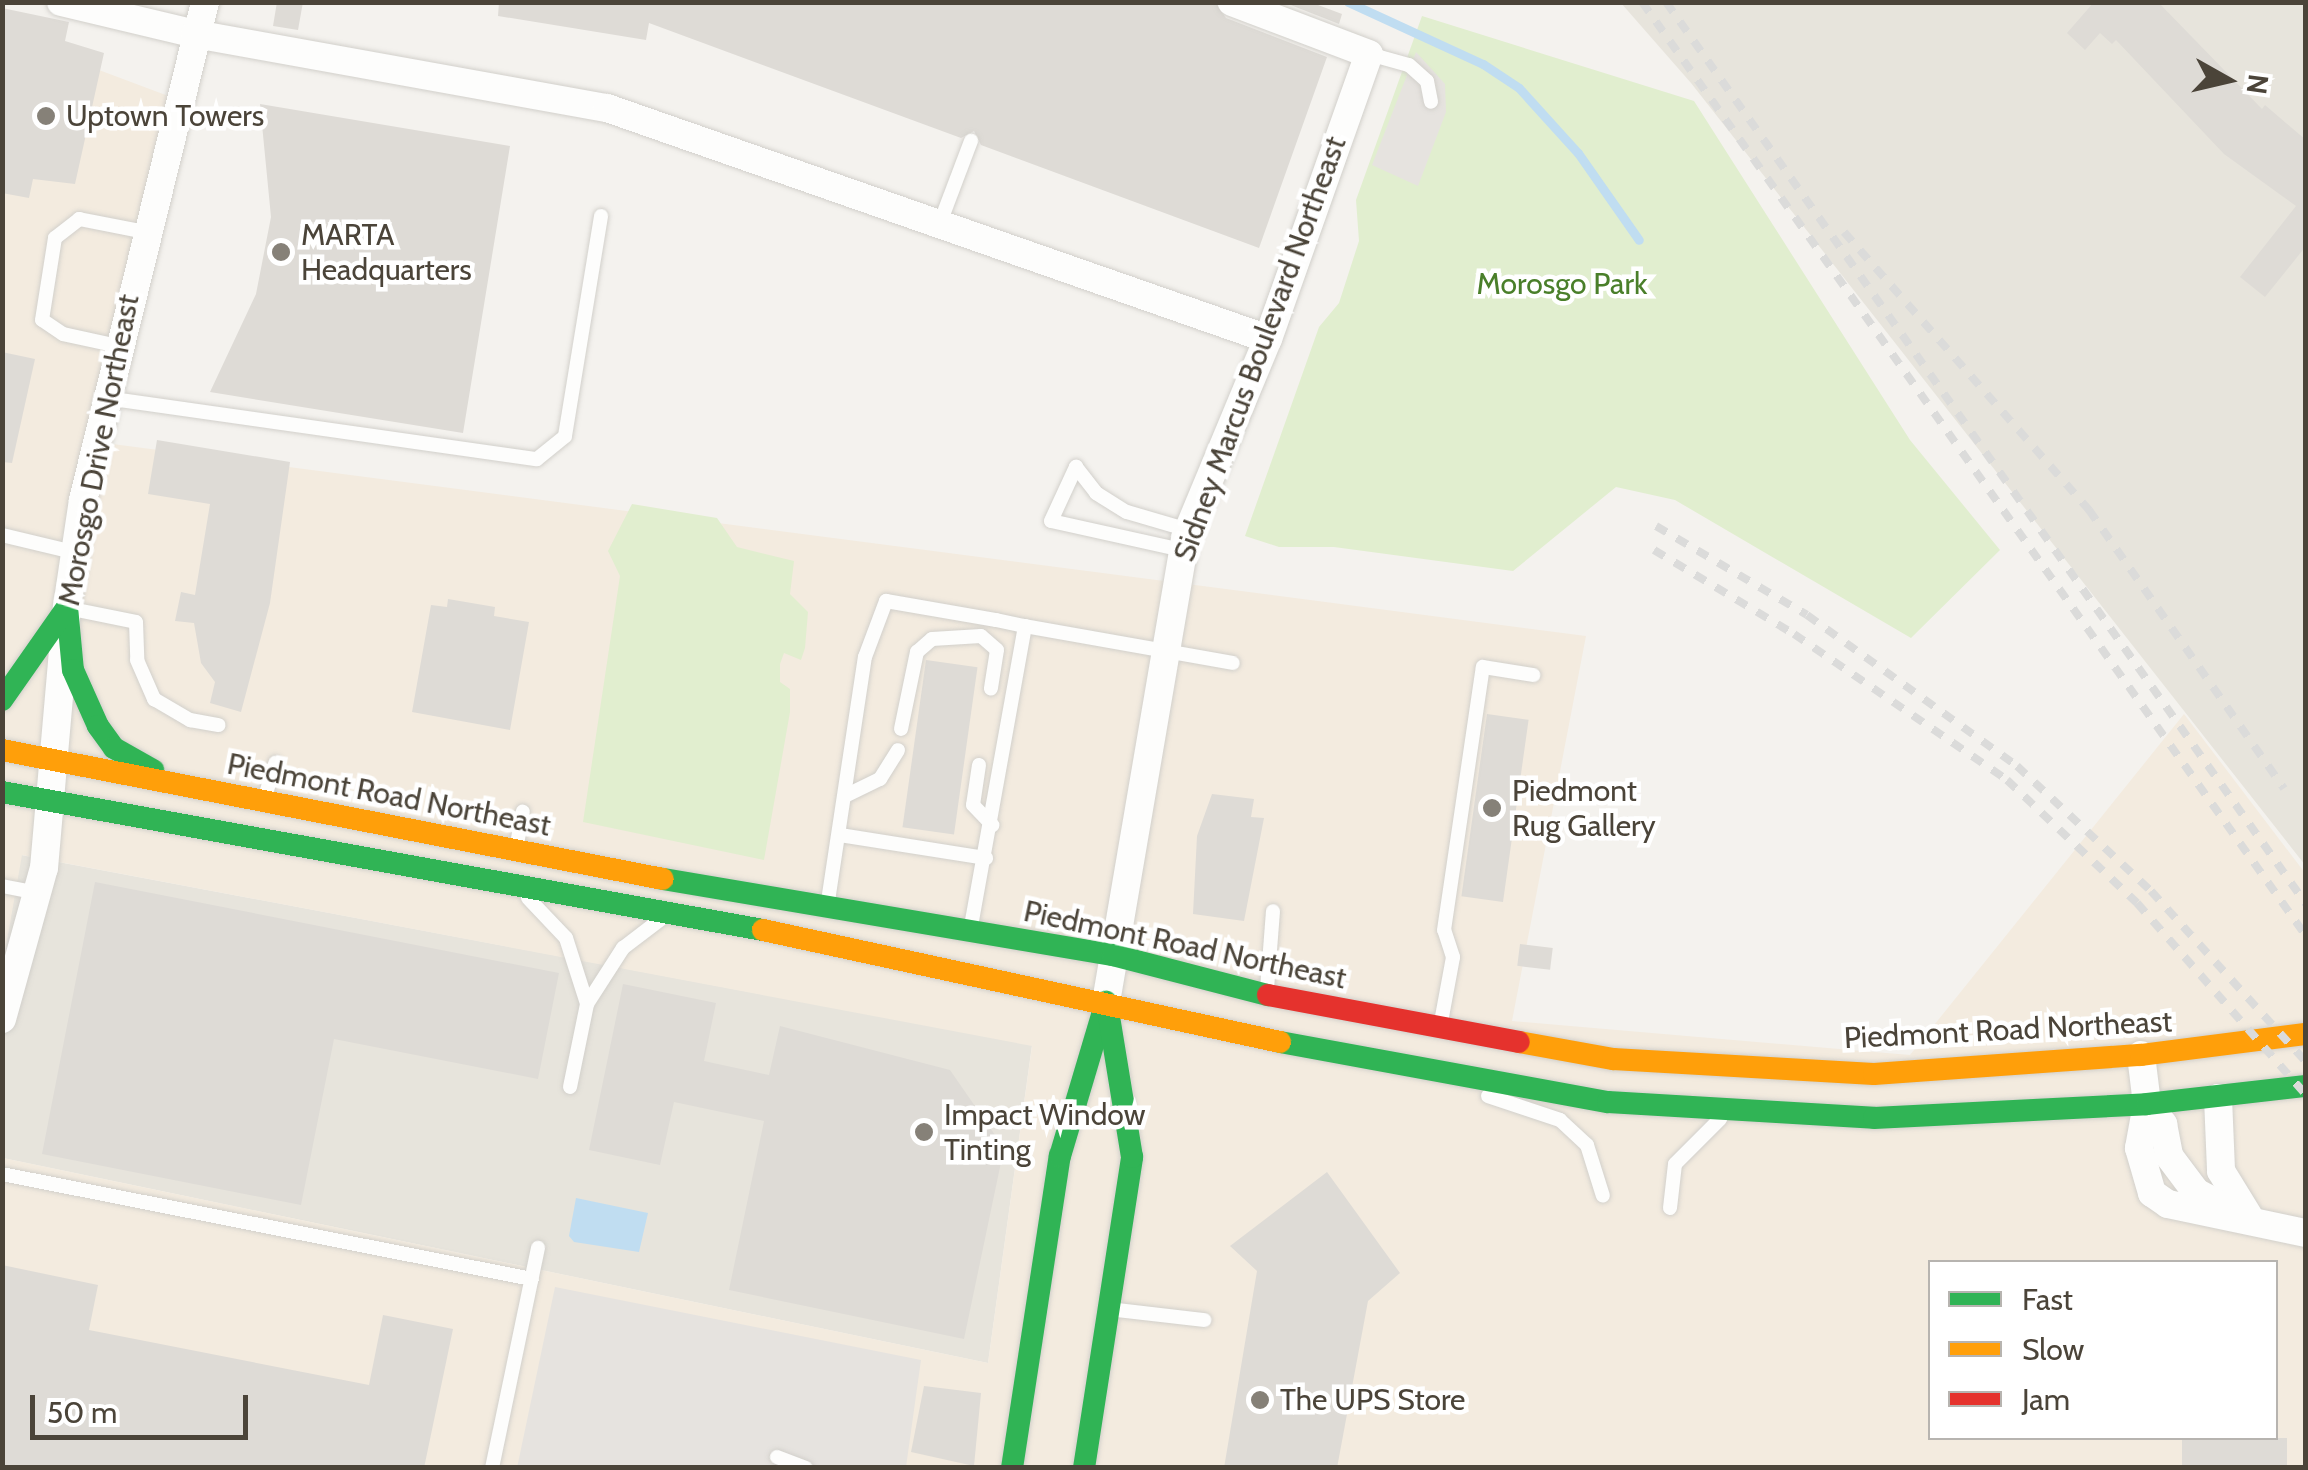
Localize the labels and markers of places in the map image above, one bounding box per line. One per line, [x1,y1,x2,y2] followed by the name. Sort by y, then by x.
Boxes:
[66,98,264,134] place label: Uptown Towers
[35,105,57,127] marker: Uptown Towers
[301,217,472,288] place label: MARTA Headquarters
[270,241,292,263] marker: MARTA Headquarters
[1512,773,1656,844] place label: Piedmont Rug Gallery
[1481,797,1503,819] marker: Piedmont Rug Gallery
[944,1097,1145,1168] place label: Impact Window Tinting
[913,1121,935,1143] marker: Impact Window Tinting
[1280,1382,1465,1418] place label: The UPS Store
[1249,1389,1271,1411] marker: The UPS Store

